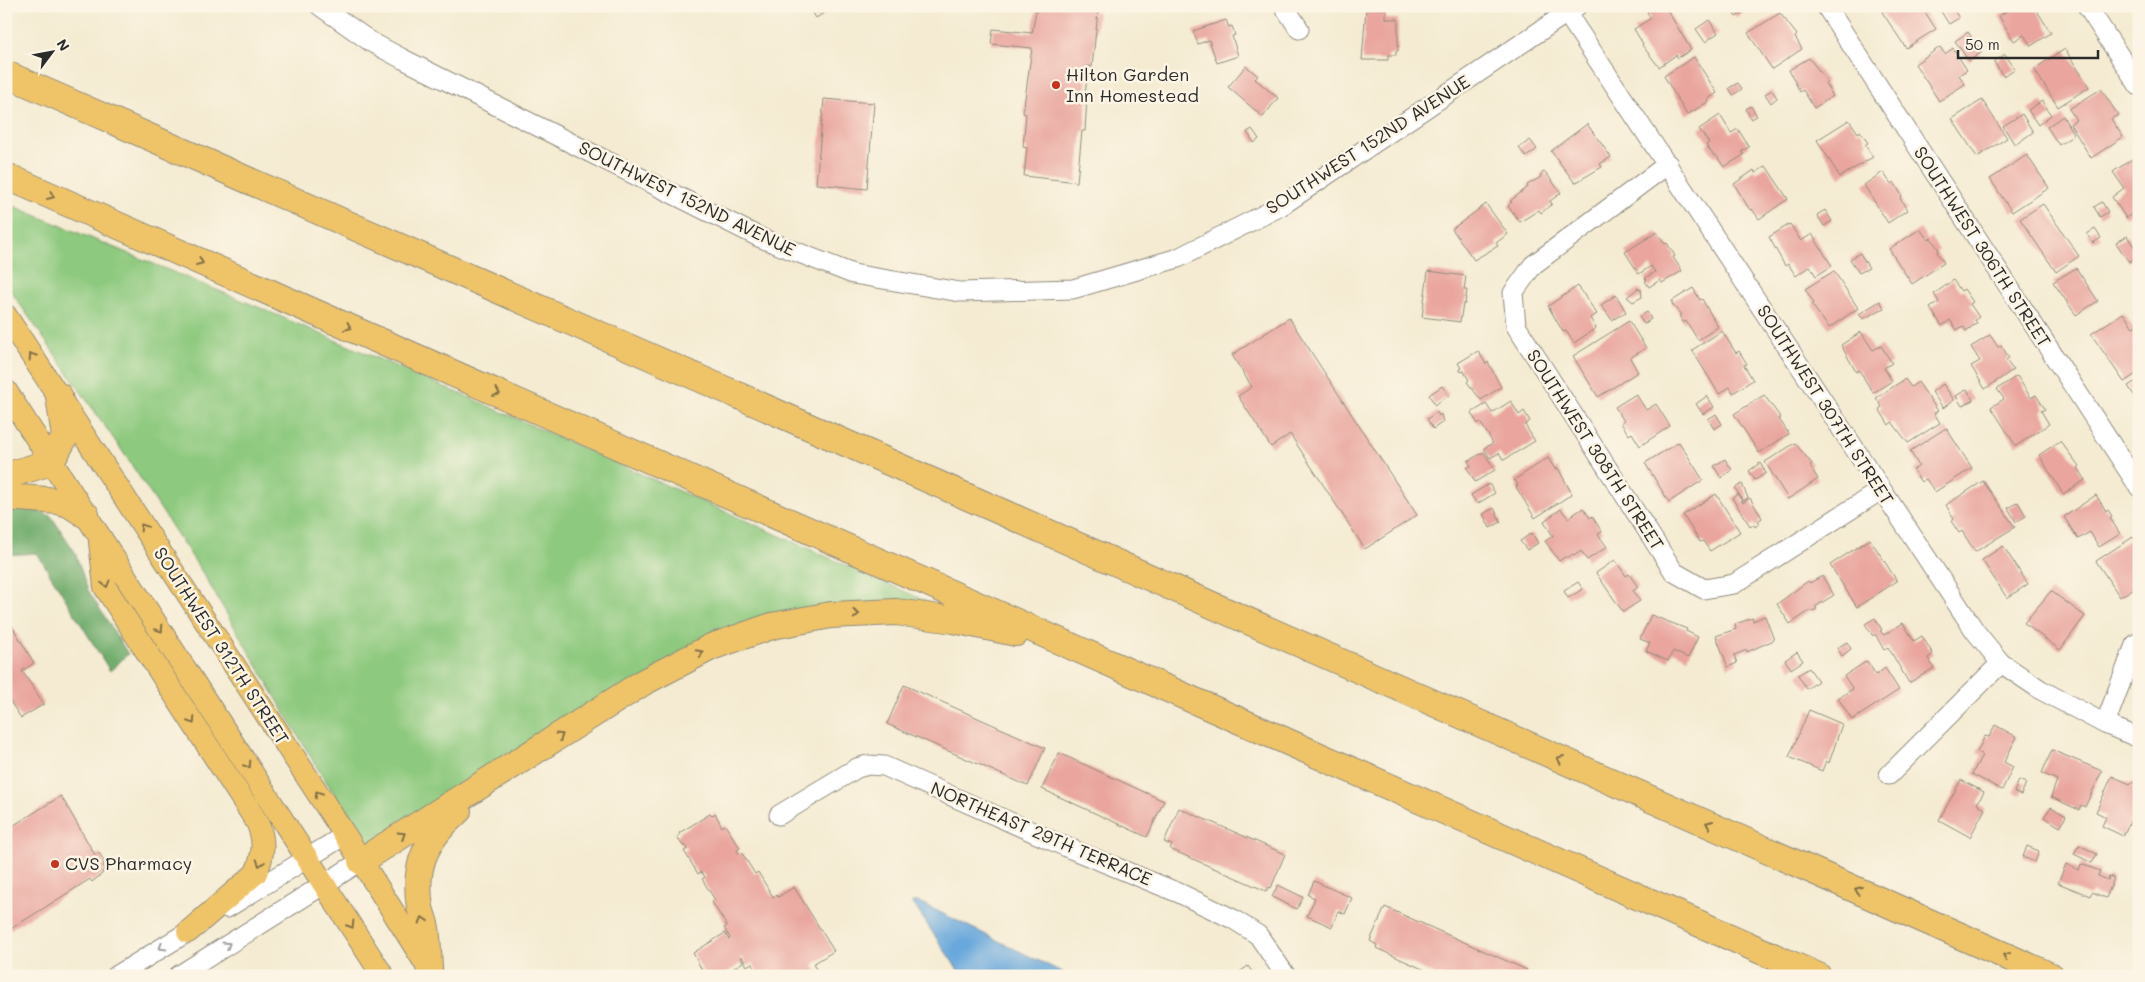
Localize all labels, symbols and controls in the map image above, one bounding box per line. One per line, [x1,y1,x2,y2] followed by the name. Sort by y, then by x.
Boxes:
[28,28,78,78] north arrow
[1958,28,2098,60] scale bar
[1965,34,2000,54] text: 50 m
[53,35,74,54] text: N
[1066,62,1199,107] place label: Hilton Garden Inn Homestead
[1261,69,1474,219] street label: SOUTHWEST 152ND AVENUE
[1050,79,1062,91] marker: Hilton Garden Inn Homestead
[575,135,800,261] street label: SOUTHWEST 152ND AVENUE
[1909,141,2057,351] street label: SOUTHWEST 306TH STREET
[46,190,55,201] one-way arrow
[195,255,204,266] one-way arrow
[1752,300,1900,509] street label: SOUTHWEST 307TH STREET
[343,321,352,332] one-way arrow
[1522,344,1670,554] street label: SOUTHWEST 308TH STREET
[29,353,39,362] one-way arrow
[492,386,501,397] one-way arrow
[139,523,149,532] one-way arrow
[149,542,295,749] street label: SOUTHWEST 312TH STREET
[100,579,111,588] one-way arrow
[852,609,860,620] one-way arrow
[154,623,163,633] one-way arrow
[694,649,703,659] one-way arrow
[186,715,195,725] one-way arrow
[555,732,564,742] one-way arrow
[1556,754,1565,765] one-way arrow
[242,760,252,769] one-way arrow
[927,776,1156,891] street label: NORTHEAST 29TH TERRACE
[315,790,324,800] one-way arrow
[1705,820,1714,831] one-way arrow
[397,831,406,841] one-way arrow
[65,851,192,875] place label: CVS Pharmacy
[49,858,61,870] marker: CVS Pharmacy
[255,858,265,866] one-way arrow
[1854,885,1863,896] one-way arrow
[419,916,429,924] one-way arrow
[344,920,354,929] one-way arrow
[159,941,168,951] one-way arrow
[221,942,230,952] one-way arrow
[2002,951,2011,962] one-way arrow

